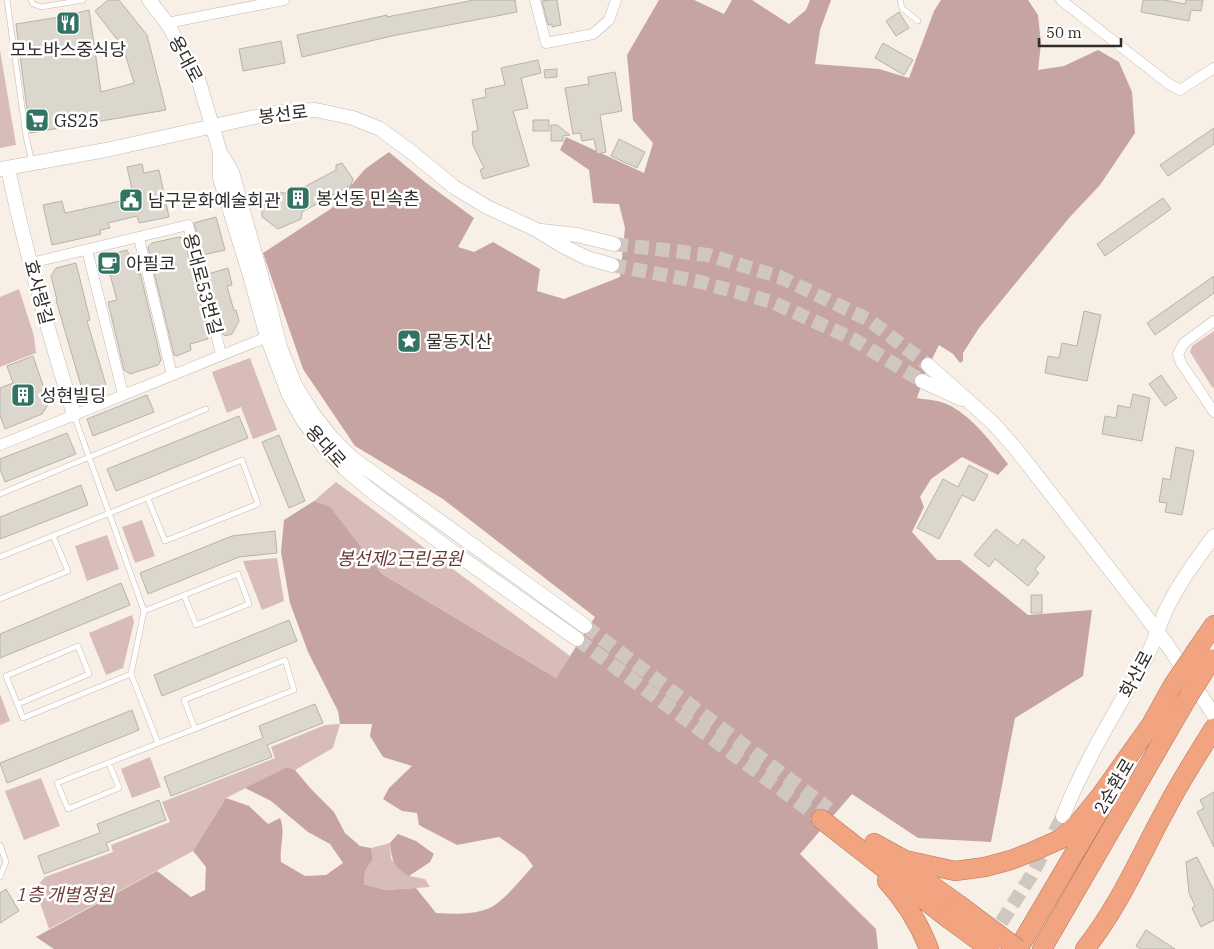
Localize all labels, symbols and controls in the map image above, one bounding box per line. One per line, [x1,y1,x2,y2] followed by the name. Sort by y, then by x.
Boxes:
[55,10,81,36] restaurant icon: 모노바스중식당
[1039,15,1122,47] scale bar
[1046,23,1082,42] text: 50 m
[164,32,208,86] street label: 용대로
[10,38,126,61] place label: 모노바스중식당
[257,100,309,128] street label: 봉선로
[24,107,50,133] supermarket icon: GS25
[54,109,99,132] place label: GS25
[285,185,311,211] building icon: 봉선동 민속촌
[118,187,144,213] public building icon: 남구문화예술회관
[316,187,420,210] place label: 봉선동 민속촌
[148,189,281,212] place label: 남구문화예술회관
[178,231,228,337] street label: 용대로53번길
[96,250,122,276] cafe icon: 아필코
[126,252,176,275] place label: 아필코
[19,257,59,327] street label: 효사랑길
[396,328,422,354] place icon: 물동지산
[426,330,492,353] place label: 물동지산
[10,382,36,408] building icon: 성현빌딩
[40,384,106,407] place label: 성현빌딩
[301,420,351,472] street label: 용대로
[337,547,464,570] park label: 봉선제2근린공원
[1114,647,1158,701] street label: 화산로
[1089,754,1139,818] street label: 2순환로
[17,883,115,906] park label: 1층 개별정원

